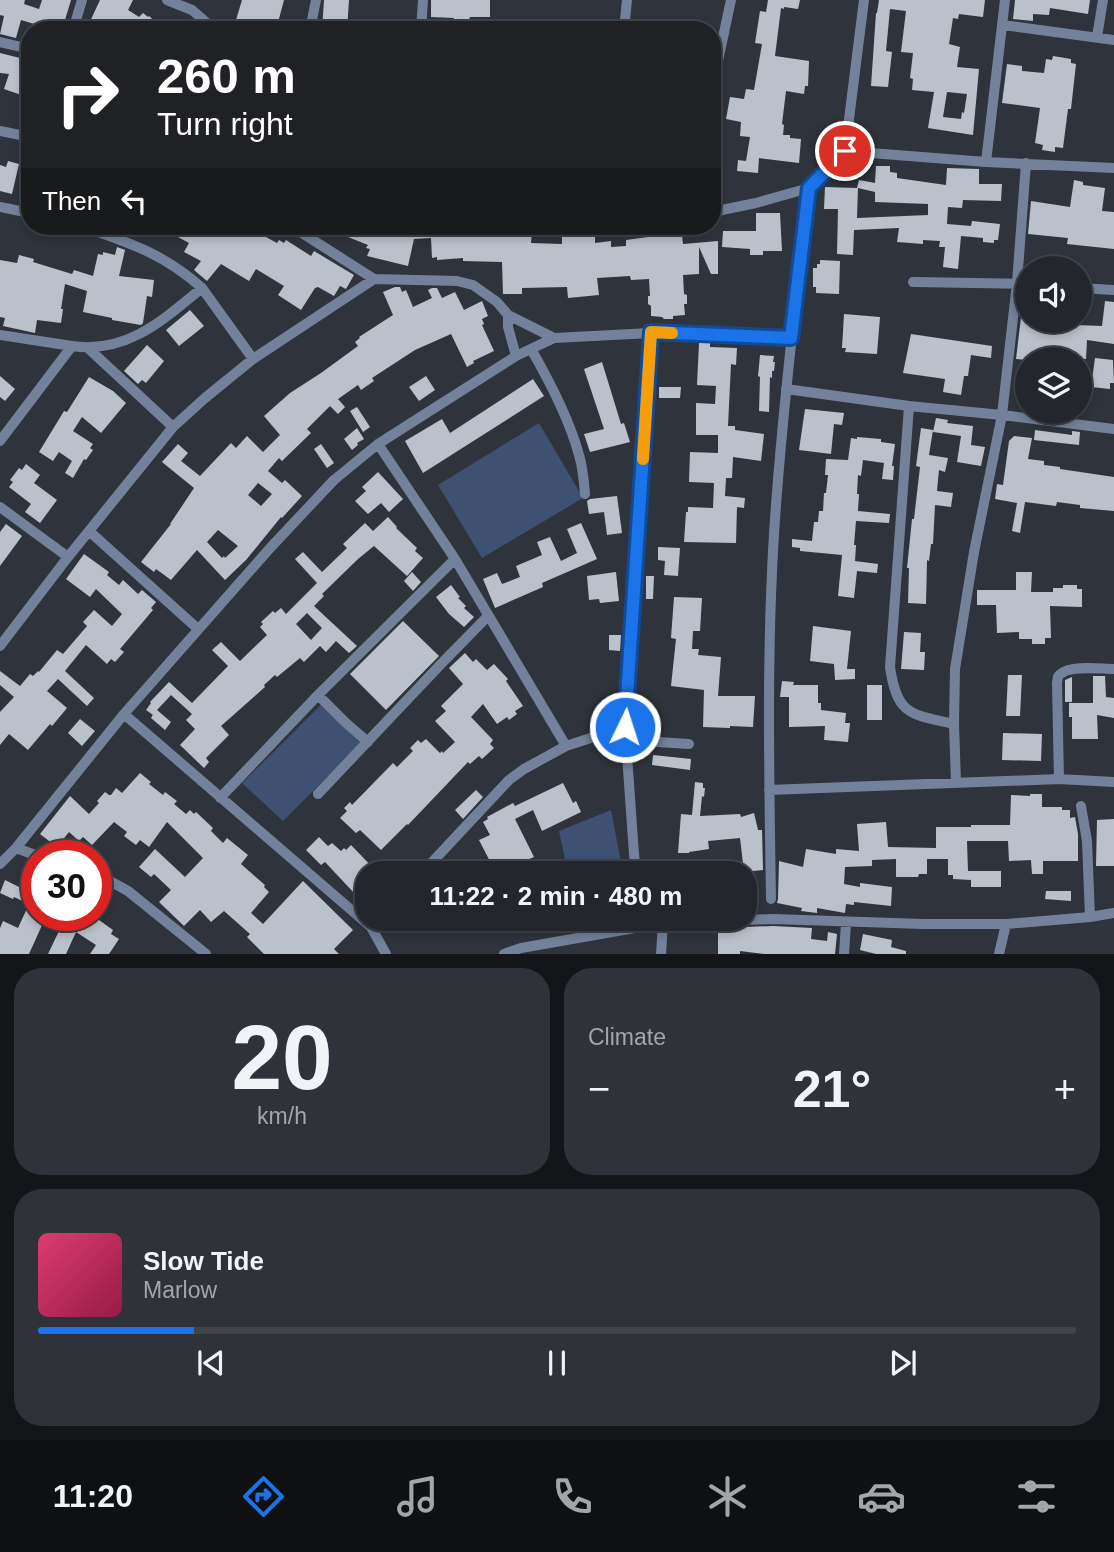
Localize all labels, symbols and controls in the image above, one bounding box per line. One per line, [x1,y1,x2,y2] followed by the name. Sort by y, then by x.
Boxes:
[42,49,133,140] icon: right
[157,49,296,103] text: 260 m
[157,106,293,142] text: Turn right
[815,121,875,181] pin
[826,132,864,170] icon: arrive
[115,182,153,220] icon: left
[42,186,101,216] text: Then
[1015,256,1092,424] map controls
[1015,256,1092,333] button: sound
[1015,347,1092,424] button: layers
[588,690,662,764] position arrow
[21,840,112,931] speed limit sign: 30
[430,881,682,911] text: 11:22 · 2 min · 480 m
[231,1007,333,1108] text: 20
[588,1024,666,1050] text: Climate
[793,1060,871,1118] text: 21°
[588,1068,610,1110] text: −
[1054,1068,1076,1110] text: +
[257,1103,307,1129] text: km/h
[143,1246,264,1276] text: Slow Tide
[143,1277,217,1303] text: Marlow
[192,1344,230,1382] icon: previous
[538,1344,576,1382] icon: pause
[884,1344,922,1382] icon: next
[239,1472,288,1521] icon: directions
[393,1472,442,1521] icon: music
[548,1472,597,1521] icon: phone
[703,1472,752,1521] icon: climate
[857,1472,906,1521] icon: car
[1012,1472,1061,1521] icon: filters
[53,1478,133,1514] text: 11:20

